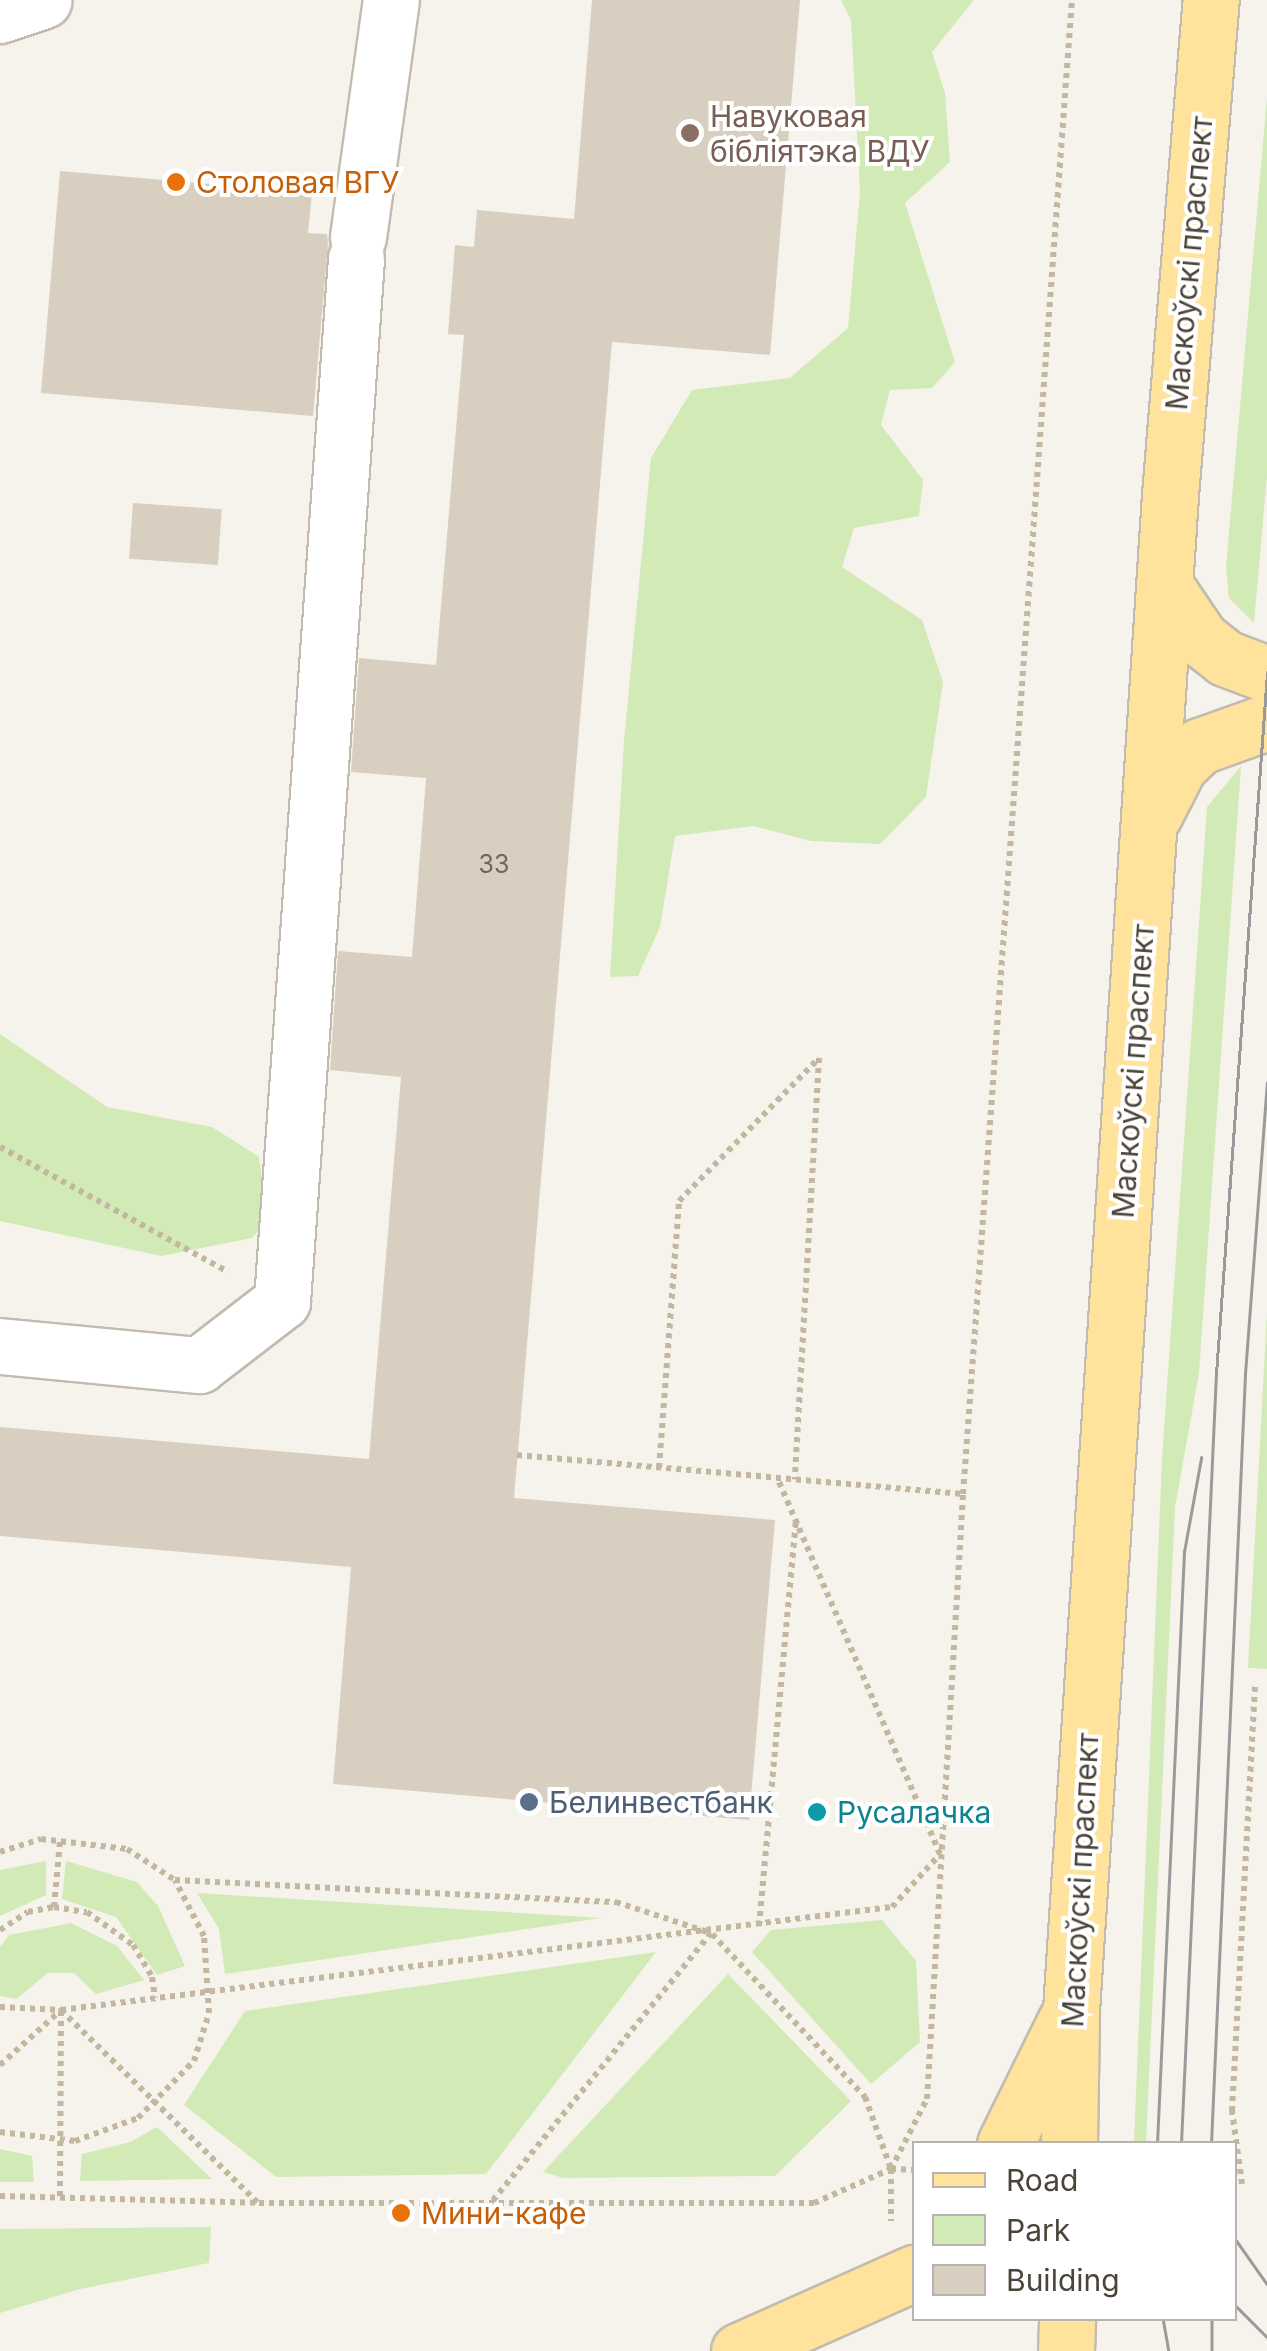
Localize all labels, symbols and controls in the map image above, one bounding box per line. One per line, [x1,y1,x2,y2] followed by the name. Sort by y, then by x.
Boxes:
[710,98,929,168] place label: Навуковая бібліятэка ВДУ
[1158,114,1220,412] street label: Маскоўскі праспект
[679,122,701,144] marker: Навуковая бібліятэка ВДУ
[196,164,399,200] place label: Столовая ВГУ
[165,171,187,193] marker: Столовая ВГУ
[479,849,509,879] house number: 33
[1105,923,1161,1219] street label: Маскоўскі праспект
[1054,1732,1106,2028] street label: Маскоўскі праспект
[549,1784,773,1820] place label: Белинвестбанк
[518,1791,540,1813] marker: Белинвестбанк
[837,1794,991,1830] place label: Русалачка
[806,1801,828,1823] marker: Русалачка
[912,2141,1237,2321] legend
[1006,2162,1078,2198] text: Road
[421,2195,586,2231] place label: Мини-кафе
[390,2202,412,2224] marker: Мини-кафе
[1006,2212,1070,2248] text: Park
[1006,2262,1120,2298] text: Building

